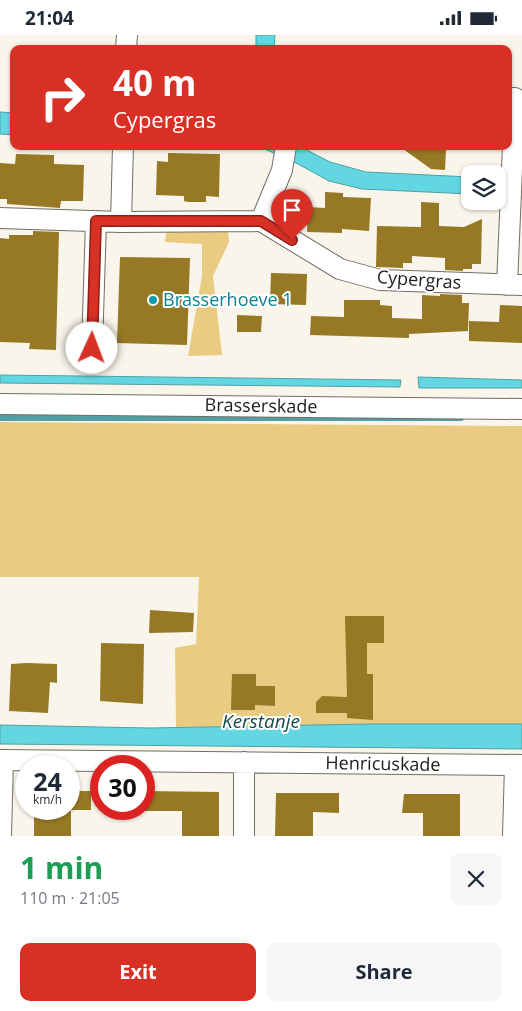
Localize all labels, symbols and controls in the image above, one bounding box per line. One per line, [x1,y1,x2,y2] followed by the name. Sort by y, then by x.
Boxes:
[25,5,74,31] text: 21:04
[113,59,196,106] text: 40 m
[30,65,95,130] icon: right
[113,104,216,134] text: Cypergras
[461,165,506,210] map controls
[461,165,506,210] button: layers
[271,189,313,240] pin
[278,196,306,224] icon: arrive
[376,264,462,294] street label: Cypergras
[163,287,293,311] place label: Brasserhoeve 1
[147,294,159,306] marker: Brasserhoeve 1
[65,321,117,373] position arrow
[204,392,318,418] street label: Brasserskade
[222,708,300,734] water label: Kerstanje
[325,750,441,776] street label: Henricuskade
[90,755,155,820] speed limit sign: 30
[33,764,62,798] text: 24
[33,791,62,808] text: km/h
[20,847,103,888] text: 1 min
[450,853,502,905] button: close
[20,887,120,909] text: 110 m · 21:05
[20,943,256,1001] button: Exit
[266,943,502,1001] button: Share

